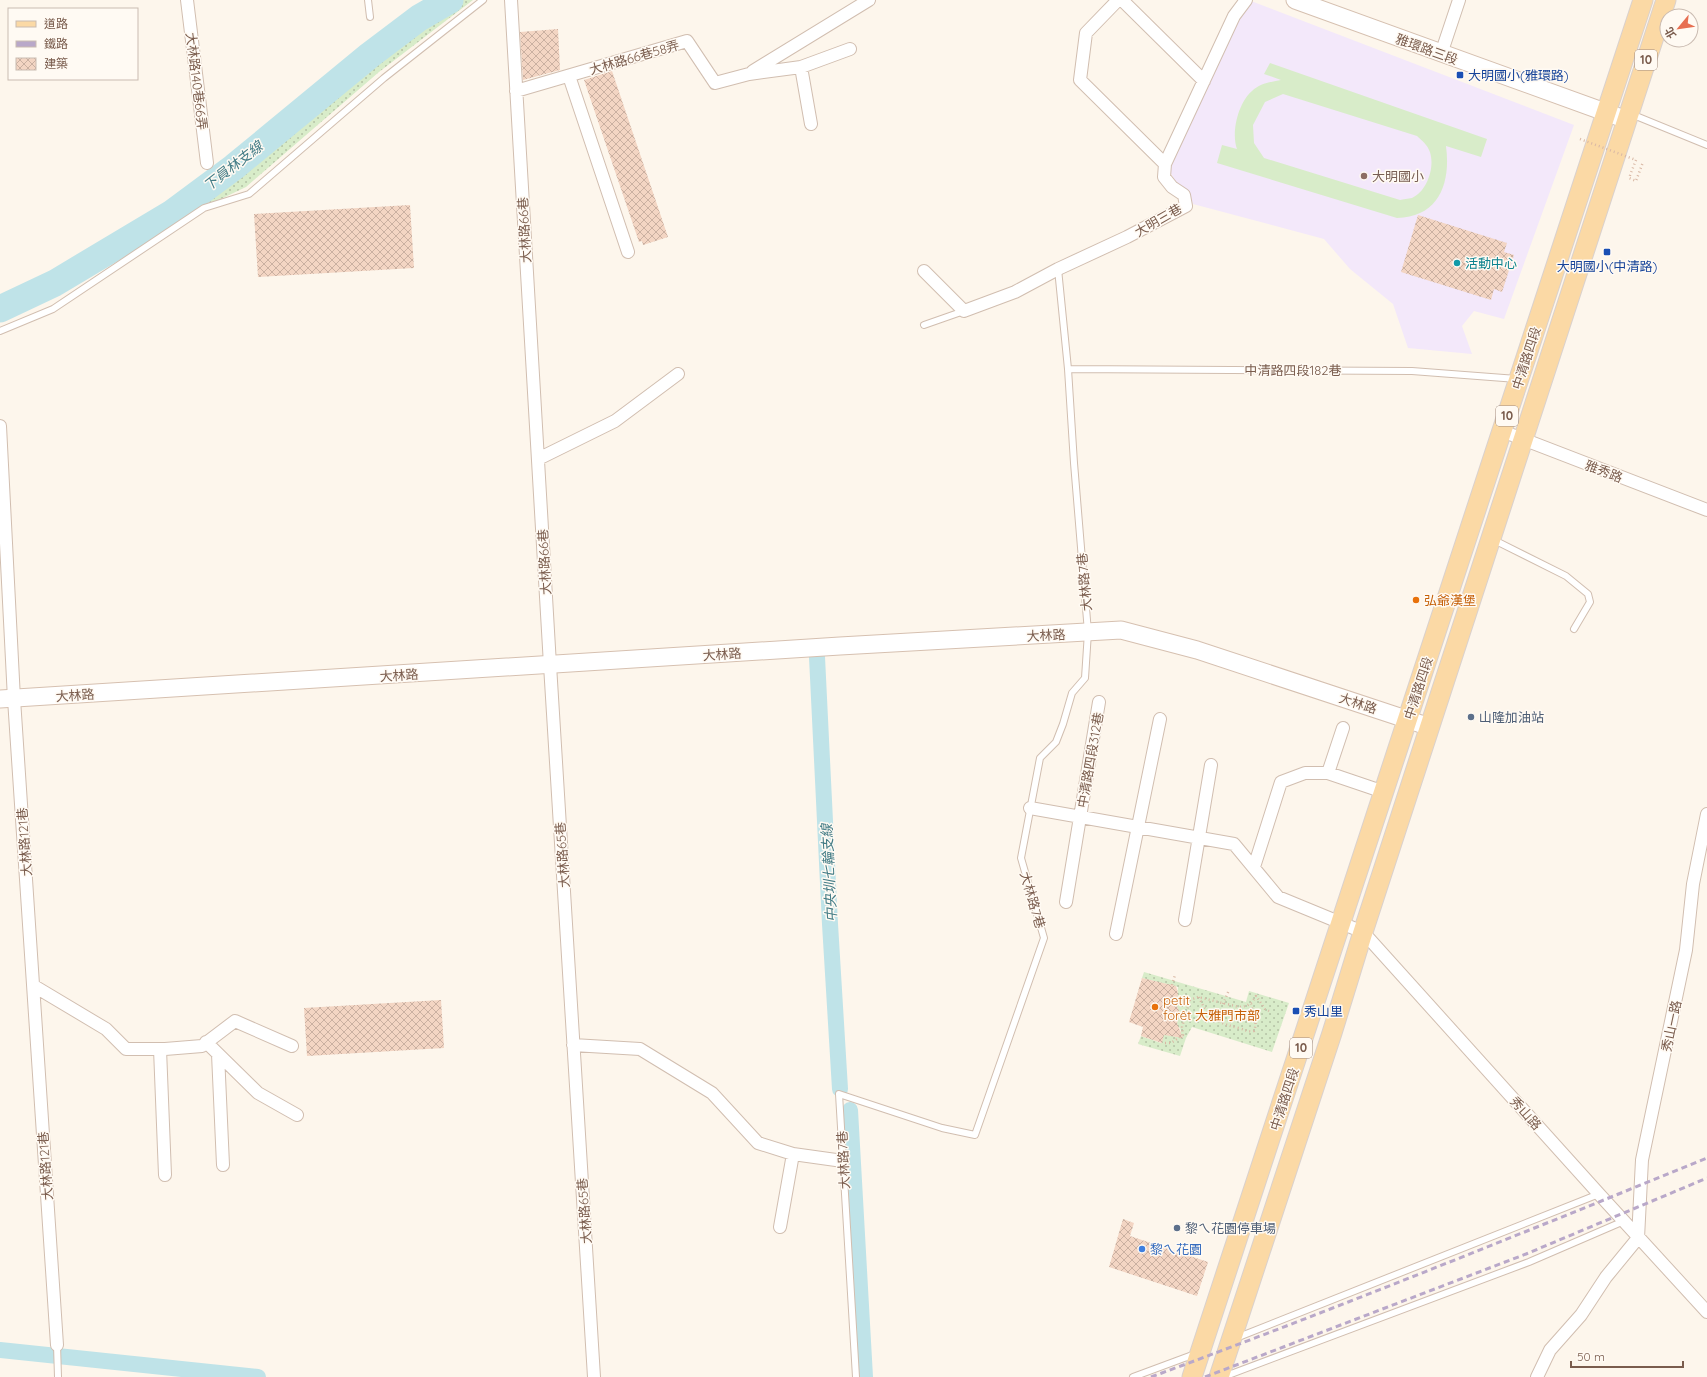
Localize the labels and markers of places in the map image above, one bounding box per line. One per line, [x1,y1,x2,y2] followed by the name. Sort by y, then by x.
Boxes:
[1468,67,1569,83] place label: 大明國小(雅環路)
[1455,70,1465,80] marker: 大明國小(雅環路)
[1372,168,1424,184] place label: 大明國小
[1359,171,1369,181] marker: 大明國小
[1602,247,1612,257] marker: 大明國小(中清路)
[1465,255,1517,271] place label: 活動中心
[1452,258,1462,268] marker: 活動中心
[1557,258,1657,274] place label: 大明國小(中清路)
[1424,592,1476,608] place label: 弘爺漢堡
[1411,595,1421,605] marker: 弘爺漢堡
[1479,709,1544,725] place label: 山隆加油站
[1466,712,1476,722] marker: 山隆加油站
[1163,992,1260,1023] place label: petit forêt 大雅門市部
[1150,1002,1160,1012] marker: petit forêt 大雅門市部
[1304,1003,1343,1019] place label: 秀山里
[1291,1006,1301,1016] marker: 秀山里
[1185,1220,1276,1236] place label: 黎ㄟ花園停車場
[1172,1223,1182,1233] marker: 黎ㄟ花園停車場
[1150,1241,1202,1257] place label: 黎ㄟ花園
[1137,1244,1147,1254] marker: 黎ㄟ花園

